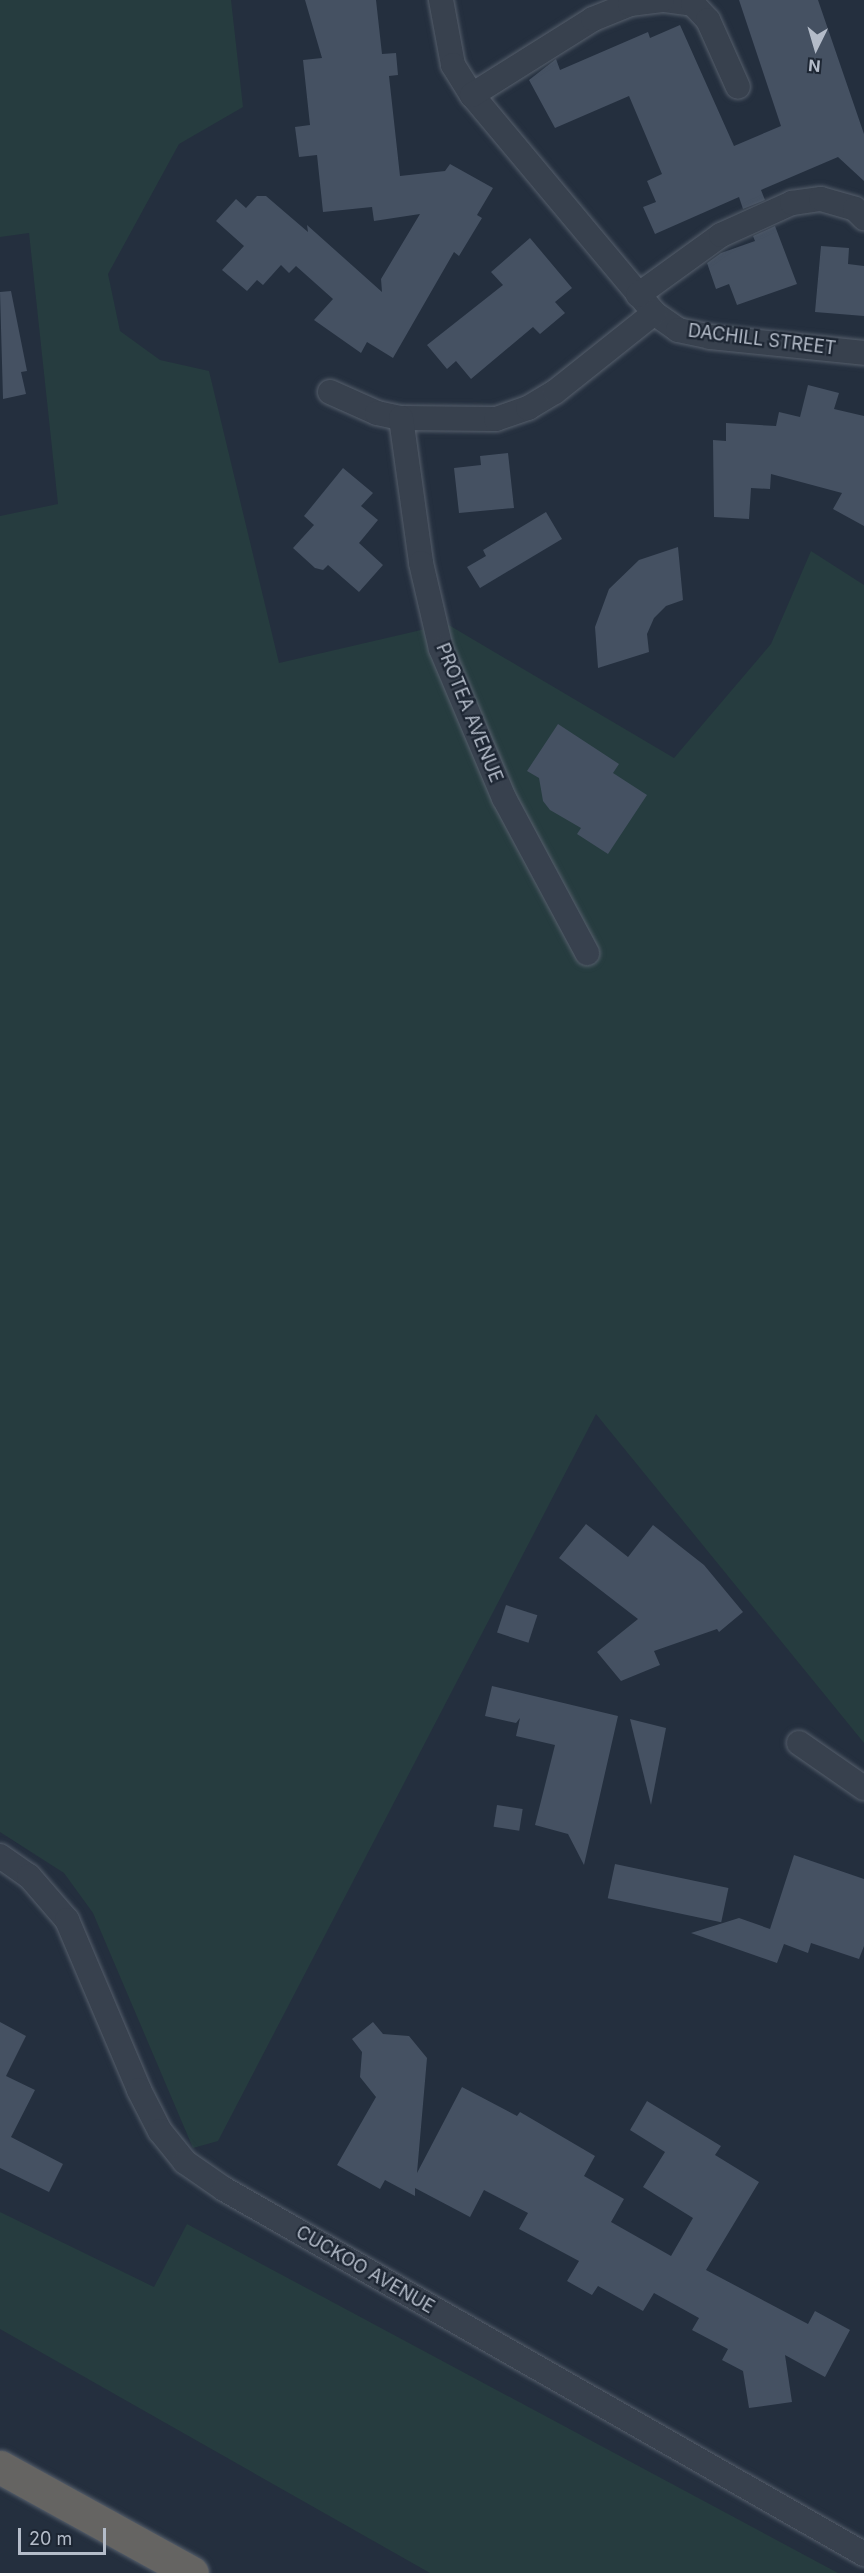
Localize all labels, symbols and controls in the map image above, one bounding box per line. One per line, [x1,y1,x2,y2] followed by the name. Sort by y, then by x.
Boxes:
[786,18,846,78] north arrow
[807,55,821,76] text: N
[687,320,837,360] street label: DACHILL STREET
[431,640,507,786] street label: PROTEA AVENUE
[292,2222,438,2318] street label: CUCKOO AVENUE
[21,2516,110,2554] scale bar
[29,2528,72,2549] text: 20 m

